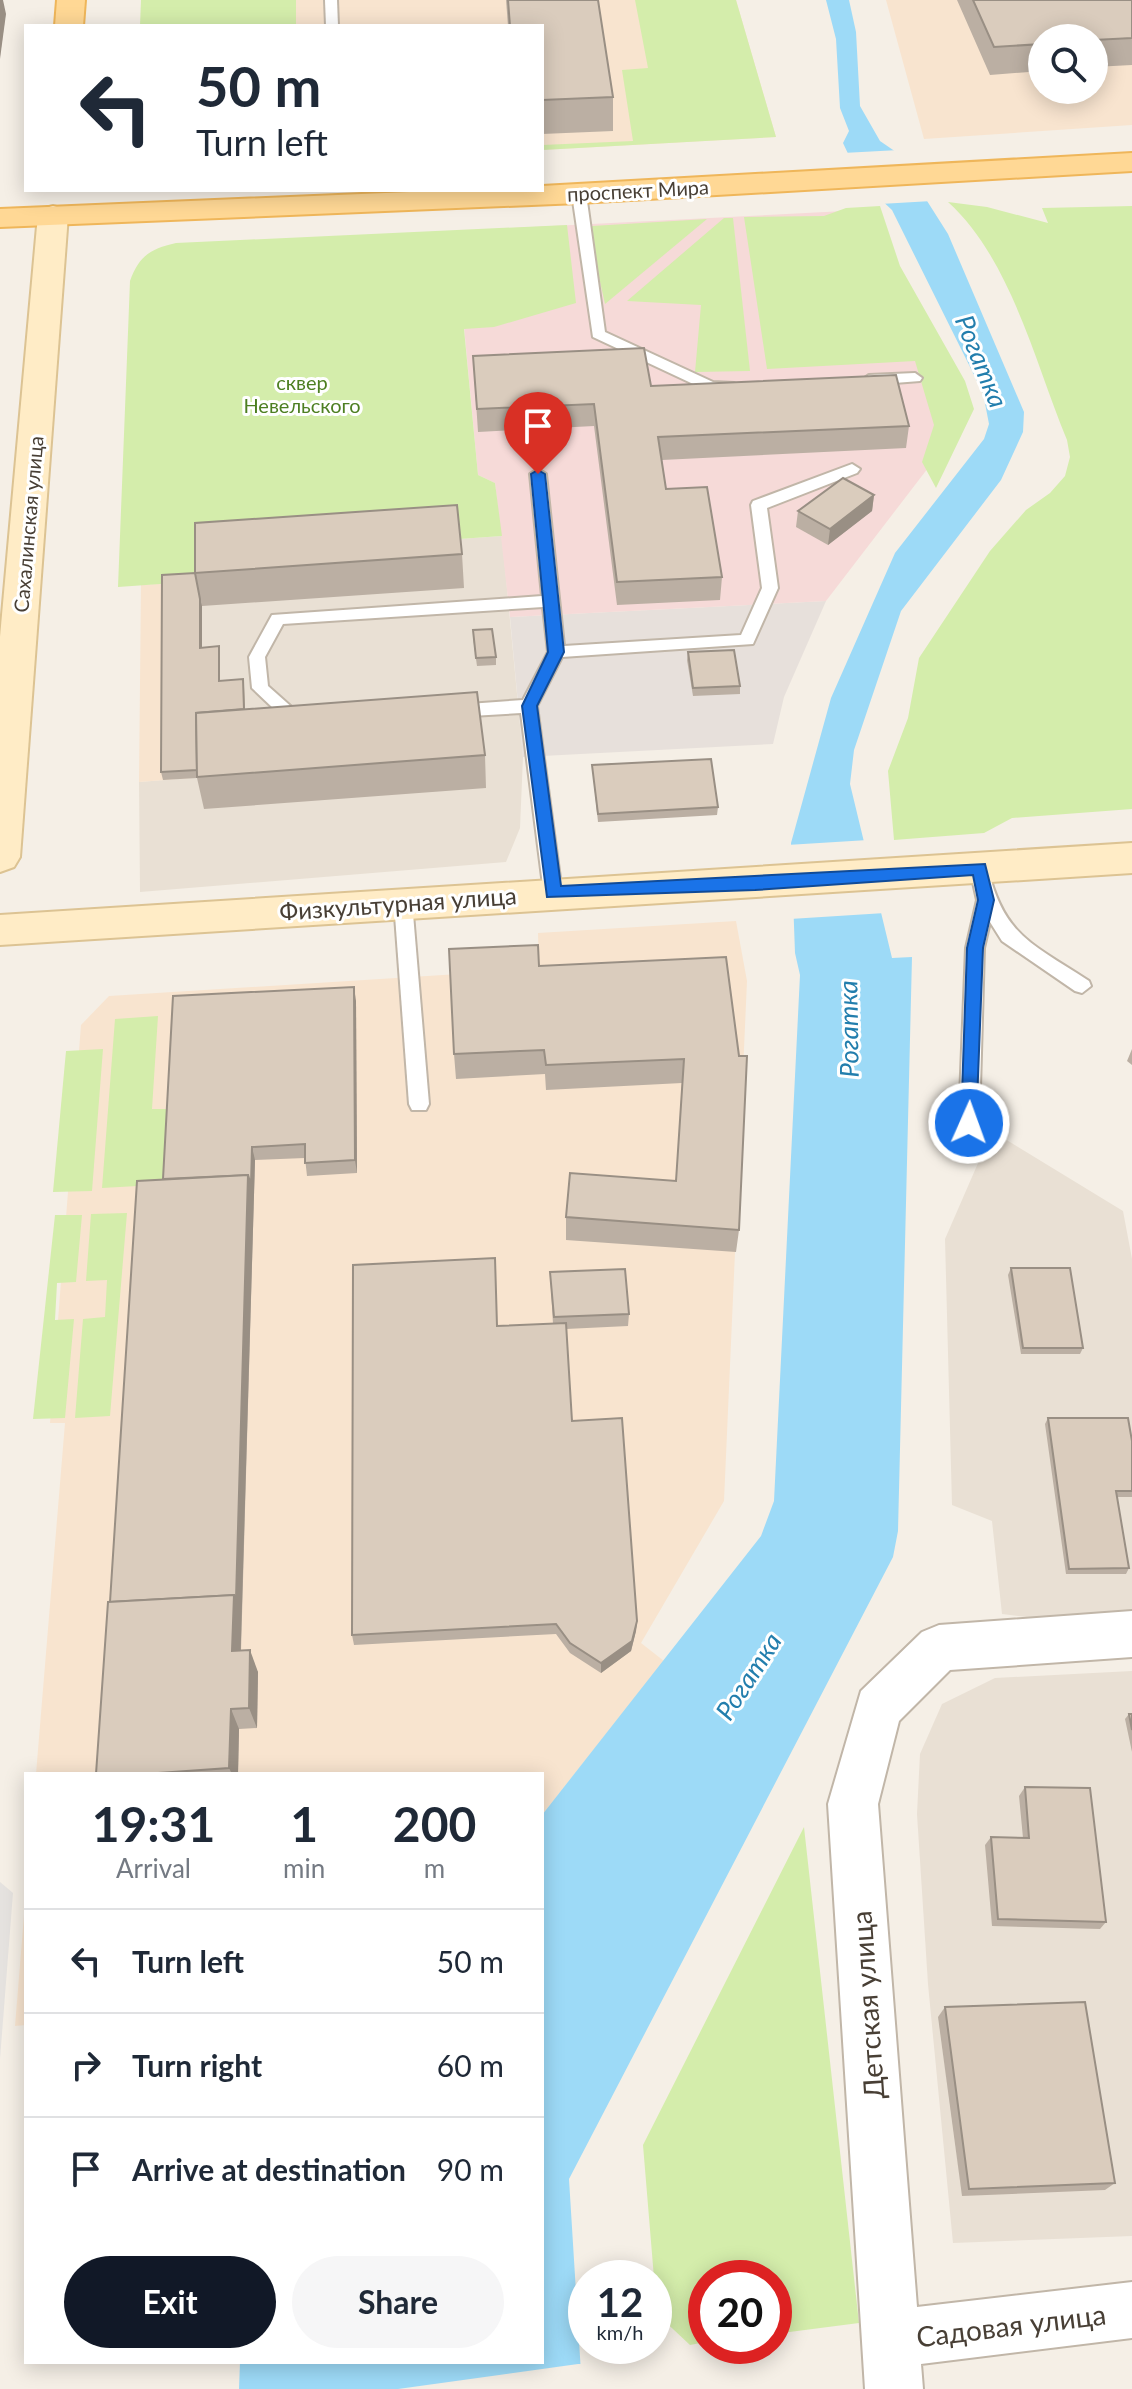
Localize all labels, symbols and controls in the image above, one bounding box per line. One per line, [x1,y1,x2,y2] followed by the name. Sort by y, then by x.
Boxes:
[1028,24,1108,104] map controls
[1028,24,1108,104] button: search
[196,52,321,119] text: 50 m
[64,56,168,160] icon: left
[196,120,328,164] text: Turn left
[567,174,709,206] street label: проспект Мира
[949,310,1015,412] water label: Рогатка
[243,370,361,417] park label: сквер Невельского
[504,392,572,474] pin
[516,404,560,448] icon: arrive
[8,435,48,613] street label: Сахалинская улица
[278,880,518,926] street label: Физкультурная улица
[831,980,865,1078] water label: Рогатка
[927,1081,1011,1165] position arrow
[708,1627,788,1725] water label: Рогатка
[92,1795,215,1852] text: 19:31
[290,1795,318,1852] text: 1
[393,1795,476,1852] text: 200
[116,1852,191,1884] text: Arrival
[283,1852,325,1884] text: min
[424,1852,445,1884] text: m
[843,1910,891,2100] street label: Детская улица
[64,1939,108,1983] icon: left
[132,1943,244,1979] text: Turn left
[437,1943,504,1979] text: 50 m
[64,2043,108,2087] icon: right
[132,2047,262,2083] text: Turn right
[437,2047,504,2083] text: 60 m
[64,2147,108,2191] icon: arrive
[132,2151,406,2187] text: Arrive at destination
[437,2151,504,2187] text: 90 m
[64,2256,276,2348] button: Exit
[292,2256,504,2348] button: Share
[688,2260,792,2364] speed limit sign: 20
[597,2278,643,2326] text: 12
[914,2296,1108,2354] street label: Садовая улица
[597,2320,643,2344] text: km/h

